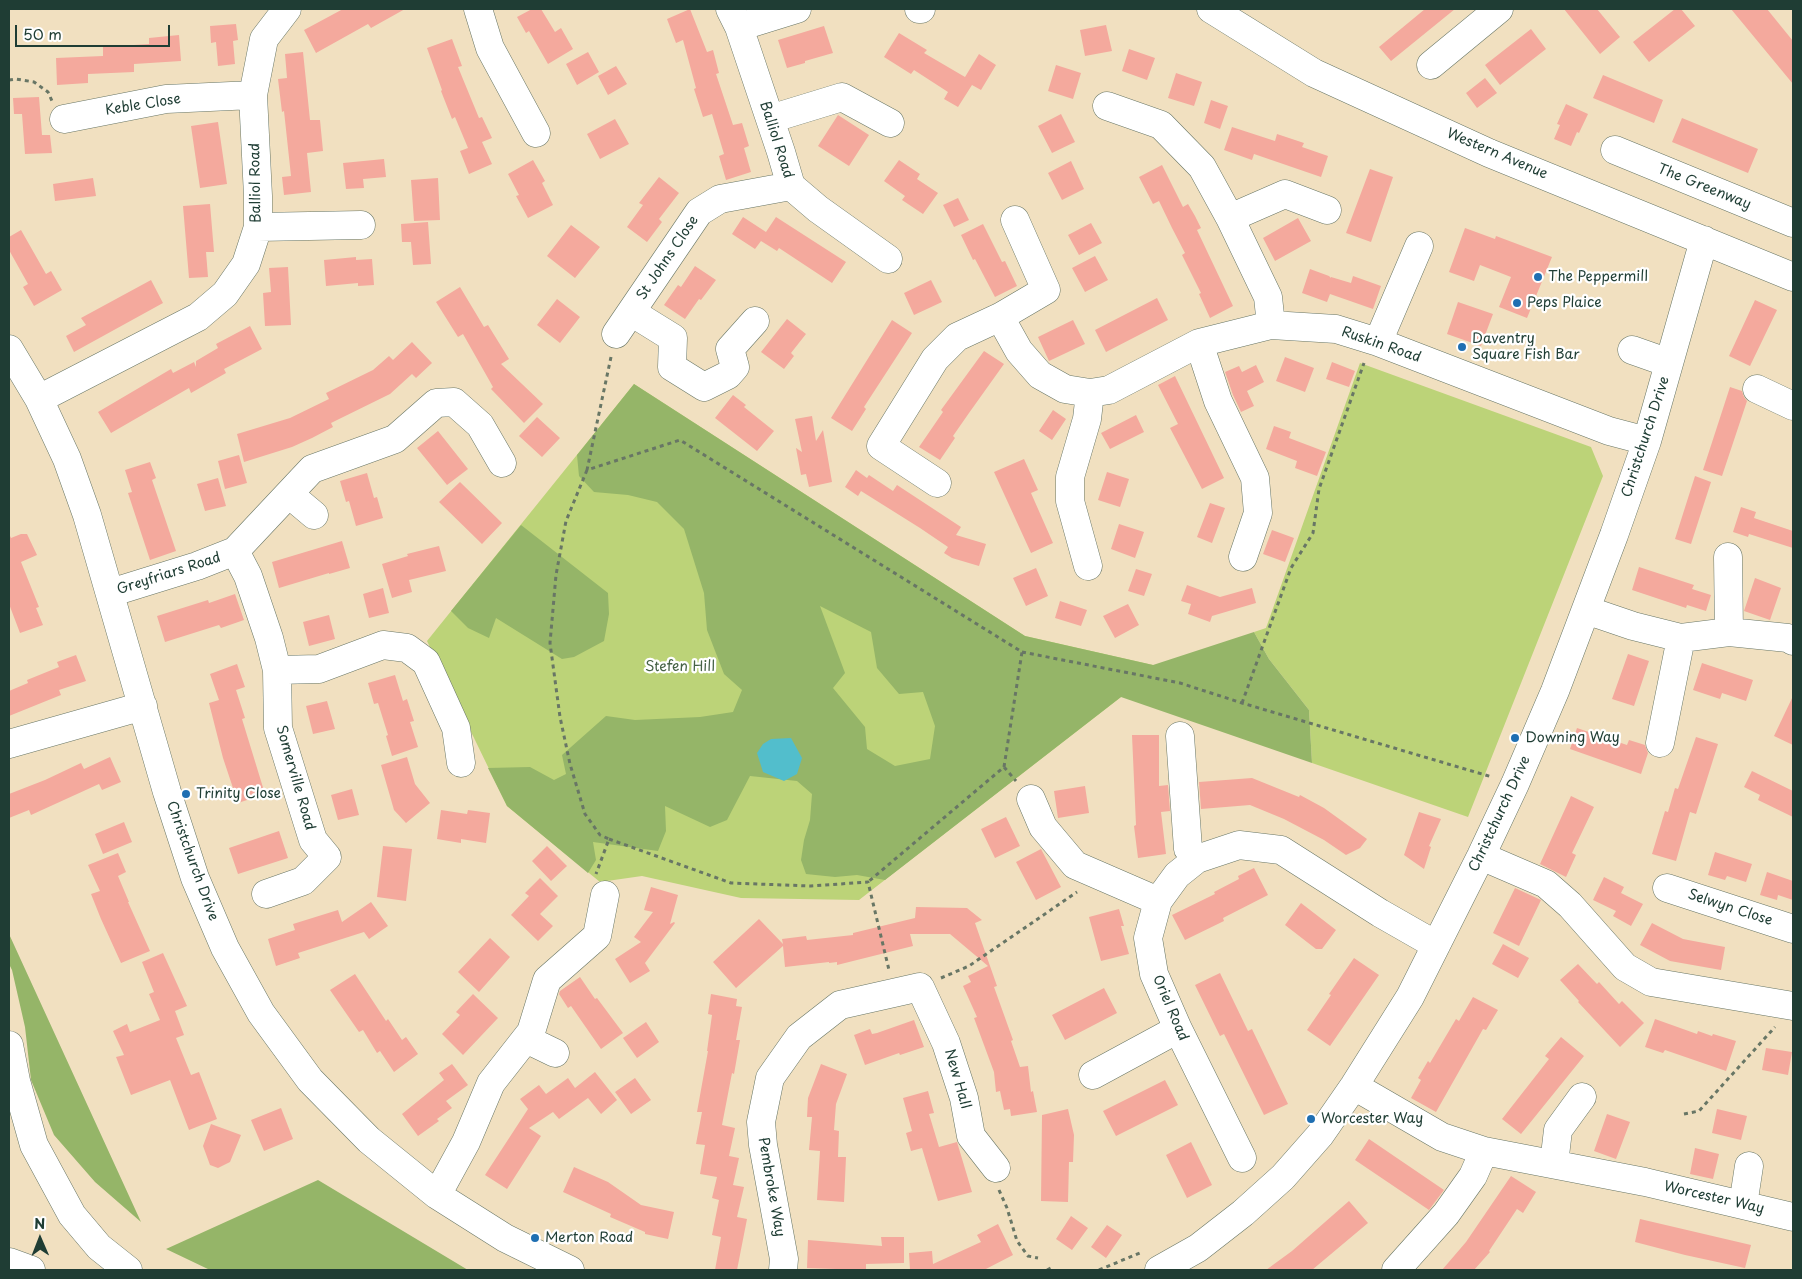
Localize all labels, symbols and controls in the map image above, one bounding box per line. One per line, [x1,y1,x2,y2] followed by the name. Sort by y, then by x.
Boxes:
[18,15,172,47] scale bar
[23,22,62,45] text: 50 m
[104,91,182,119] street label: Keble Close
[756,99,796,181] street label: Balliol Road
[1444,125,1550,183] street label: Western Avenue
[247,143,265,223] street label: Balliol Road
[1655,161,1753,213] street label: The Greenway
[634,213,702,303] street label: St Johns Close
[1548,269,1648,285] place label: The Peppermill
[1532,271,1544,283] marker: The Peppermill
[1527,295,1602,311] place label: Peps Plaice
[1511,297,1523,309] marker: Peps Plaice
[1339,324,1423,366] street label: Ruskin Road
[1472,331,1580,364] place label: Daventry Square Fish Bar
[1456,341,1468,353] marker: Daventry Square Fish Bar
[1619,374,1673,500] street label: Christchurch Drive
[115,549,223,599] street label: Greyfriars Road
[645,659,715,675] park label: Stefen Hill
[272,724,318,832] street label: Somerville Road
[1525,730,1620,746] place label: Downing Way
[1509,732,1521,744] marker: Downing Way
[1466,753,1534,875] street label: Christchurch Drive
[196,786,281,802] place label: Trinity Close
[180,788,192,800] marker: Trinity Close
[163,799,221,923] street label: Christchurch Drive
[1686,886,1774,930] street label: Selwyn Close
[1149,972,1191,1044] street label: Oriel Road
[940,1047,974,1111] street label: New Hall
[1321,1111,1423,1127] place label: Worcester Way
[1305,1113,1317,1125] marker: Worcester Way
[754,1136,788,1238] street label: Pembroke Way
[1662,1178,1766,1218] street label: Worcester Way
[34,1213,45,1234] text: N
[15,1214,65,1264] north arrow
[545,1230,633,1246] place label: Merton Road
[529,1232,541,1244] marker: Merton Road

